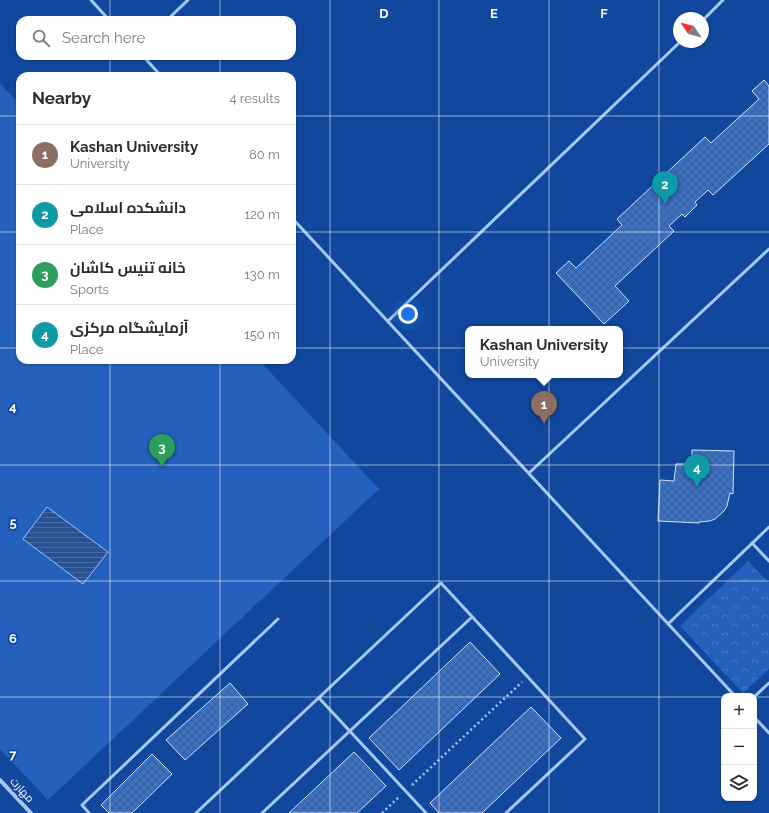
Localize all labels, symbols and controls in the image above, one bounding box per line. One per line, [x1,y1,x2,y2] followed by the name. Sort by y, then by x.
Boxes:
[379,6,389,21] text: D
[490,6,498,21] text: E
[600,6,608,21] text: F
[673,12,709,48] north arrow
[16,16,296,60] search box
[30,27,52,49] icon: search
[62,29,145,47] text: Search here
[32,88,91,108] text: Nearby
[229,91,280,106] text: 4 results
[70,138,198,156] text: Kashan University
[42,147,48,162] text: 1
[249,147,280,162] text: 80 m
[70,156,130,171] text: University
[652,171,678,204] pin: 2
[70,199,186,217] text: دانشکده اسلامی
[41,207,49,222] text: 2
[244,207,280,222] text: 120 m
[70,222,103,237] text: Place
[70,259,186,277] text: خانه تنیس کاشان
[41,267,49,282] text: 3
[244,267,280,282] text: 130 m
[70,282,109,297] text: Sports
[398,304,418,324] your location
[70,319,189,337] text: آزمایشگاه مرکزی
[465,326,623,378] popup
[41,327,49,342] text: 4
[244,327,280,342] text: 150 m
[480,336,608,354] text: Kashan University
[70,342,103,357] text: Place
[480,354,539,369] text: University
[531,391,557,424] pin: 1
[9,399,17,414] text: 4
[149,434,175,467] pin: 3
[684,454,710,487] pin: 4
[9,515,17,530] text: 5
[9,631,17,646] text: 6
[721,693,757,801] map controls
[721,693,757,729] button: +
[721,729,757,765] button: −
[9,747,17,762] text: 7
[721,765,757,801] button: layers
[7,775,37,805] street label: مهارت

